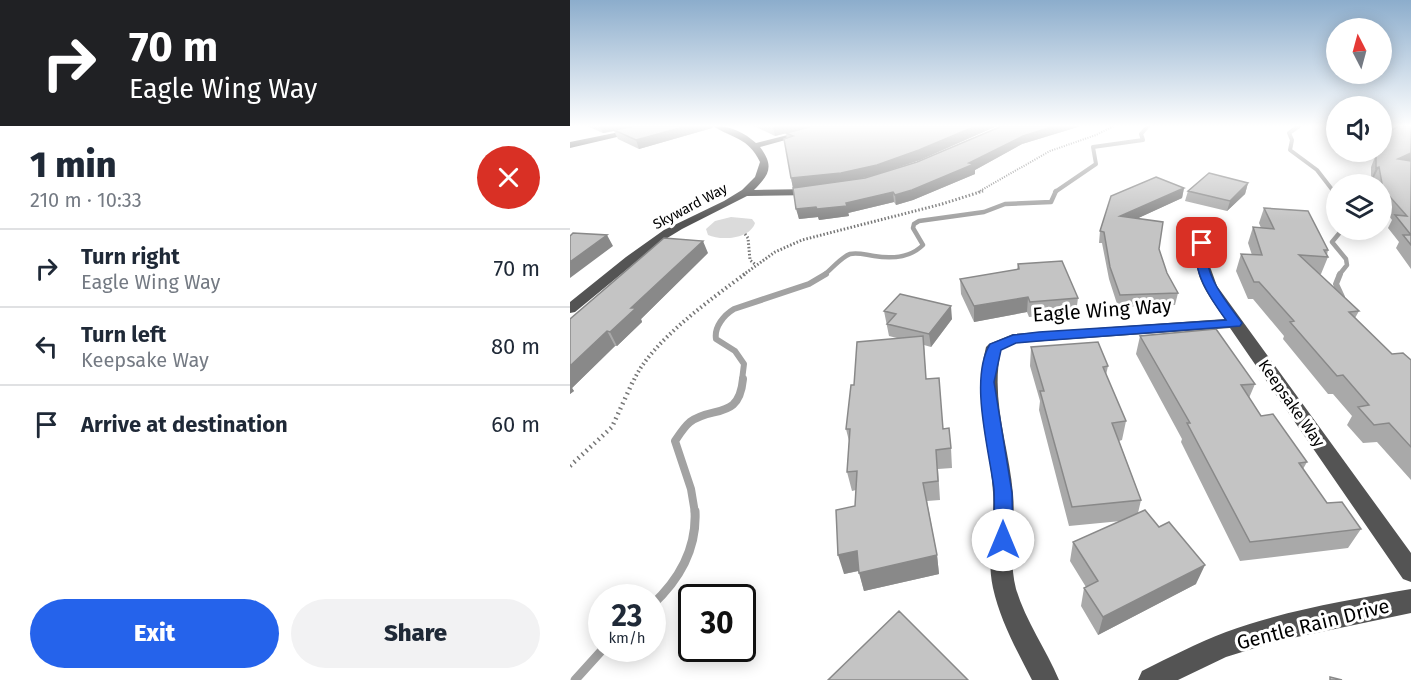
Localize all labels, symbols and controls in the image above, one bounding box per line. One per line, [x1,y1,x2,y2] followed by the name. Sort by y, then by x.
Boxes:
[1326,18,1392,84] north arrow
[1326,18,1392,240] map controls
[129,22,218,72] text: 70 m
[30,24,108,102] icon: right
[129,73,317,105] text: Eagle Wing Way
[1326,96,1392,162] button: sound
[30,143,116,187] text: 1 min
[477,146,540,209] button: close
[1326,174,1392,240] button: layers
[650,180,730,233] street label: Skyward Way
[30,188,142,212] text: 210 m · 10:33
[1176,217,1227,268] pin
[1185,226,1218,259] icon: arrive
[81,243,180,270] text: Turn right
[30,252,63,285] icon: right
[494,255,540,282] text: 70 m
[81,270,220,294] text: Eagle Wing Way
[1032,293,1173,327] street label: Eagle Wing Way
[81,321,166,348] text: Turn left
[30,330,63,363] icon: left
[491,333,540,360] text: 80 m
[81,348,209,372] text: Keepsake Way
[1254,356,1329,451] street label: Keepsake Way
[30,408,63,441] icon: arrive
[81,411,288,438] text: Arrive at destination
[491,411,540,438] text: 60 m
[971,508,1035,572] position arrow
[678,584,756,662] speed limit sign: 30
[1234,593,1392,655] street label: Gentle Rain Drive
[612,598,642,634] text: 23
[30,599,279,668] button: Exit
[291,599,540,668] button: Share
[608,629,646,647] text: km/h

